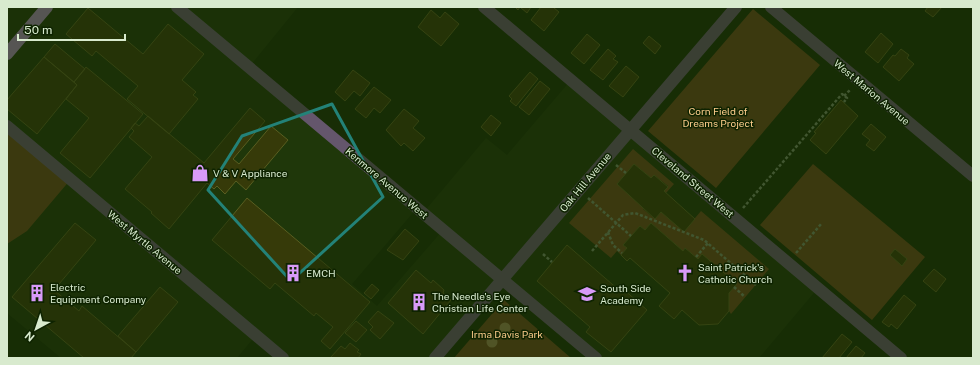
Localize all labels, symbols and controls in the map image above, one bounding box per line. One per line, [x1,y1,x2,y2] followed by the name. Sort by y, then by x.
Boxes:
[18,16,125,42] scale bar
[24,23,52,37] text: 50 m
[832,57,912,127] street label: West Marion Avenue
[682,105,754,129] park label: Corn Field of Dreams Project
[650,144,737,220] street label: Cleveland Street West
[343,145,431,221] street label: Kenmore Avenue West
[557,150,613,214] street label: Oak Hill Avenue
[190,163,210,183] shop icon: V & V Appliance
[213,167,288,179] place label: V & V Appliance
[106,208,185,277] street label: West Myrtle Avenue
[698,261,772,285] place label: Saint Patrick's Catholic Church
[283,263,303,283] building icon: EMCH
[675,263,695,283] church icon: Saint Patrick's Catholic Church
[306,267,336,279] place label: EMCH
[50,281,147,305] place label: Electric Equipment Company
[600,282,651,306] place label: South Side Academy
[27,283,47,303] building icon: Electric Equipment Company
[577,284,597,304] school or university icon: South Side Academy
[432,290,528,314] place label: The Needle's Eye Christian Life Center
[409,292,429,312] building icon: The Needle's Eye Christian Life Center
[16,309,56,349] north arrow
[471,328,543,340] park label: Irma Davis Park
[22,329,37,344] text: N

